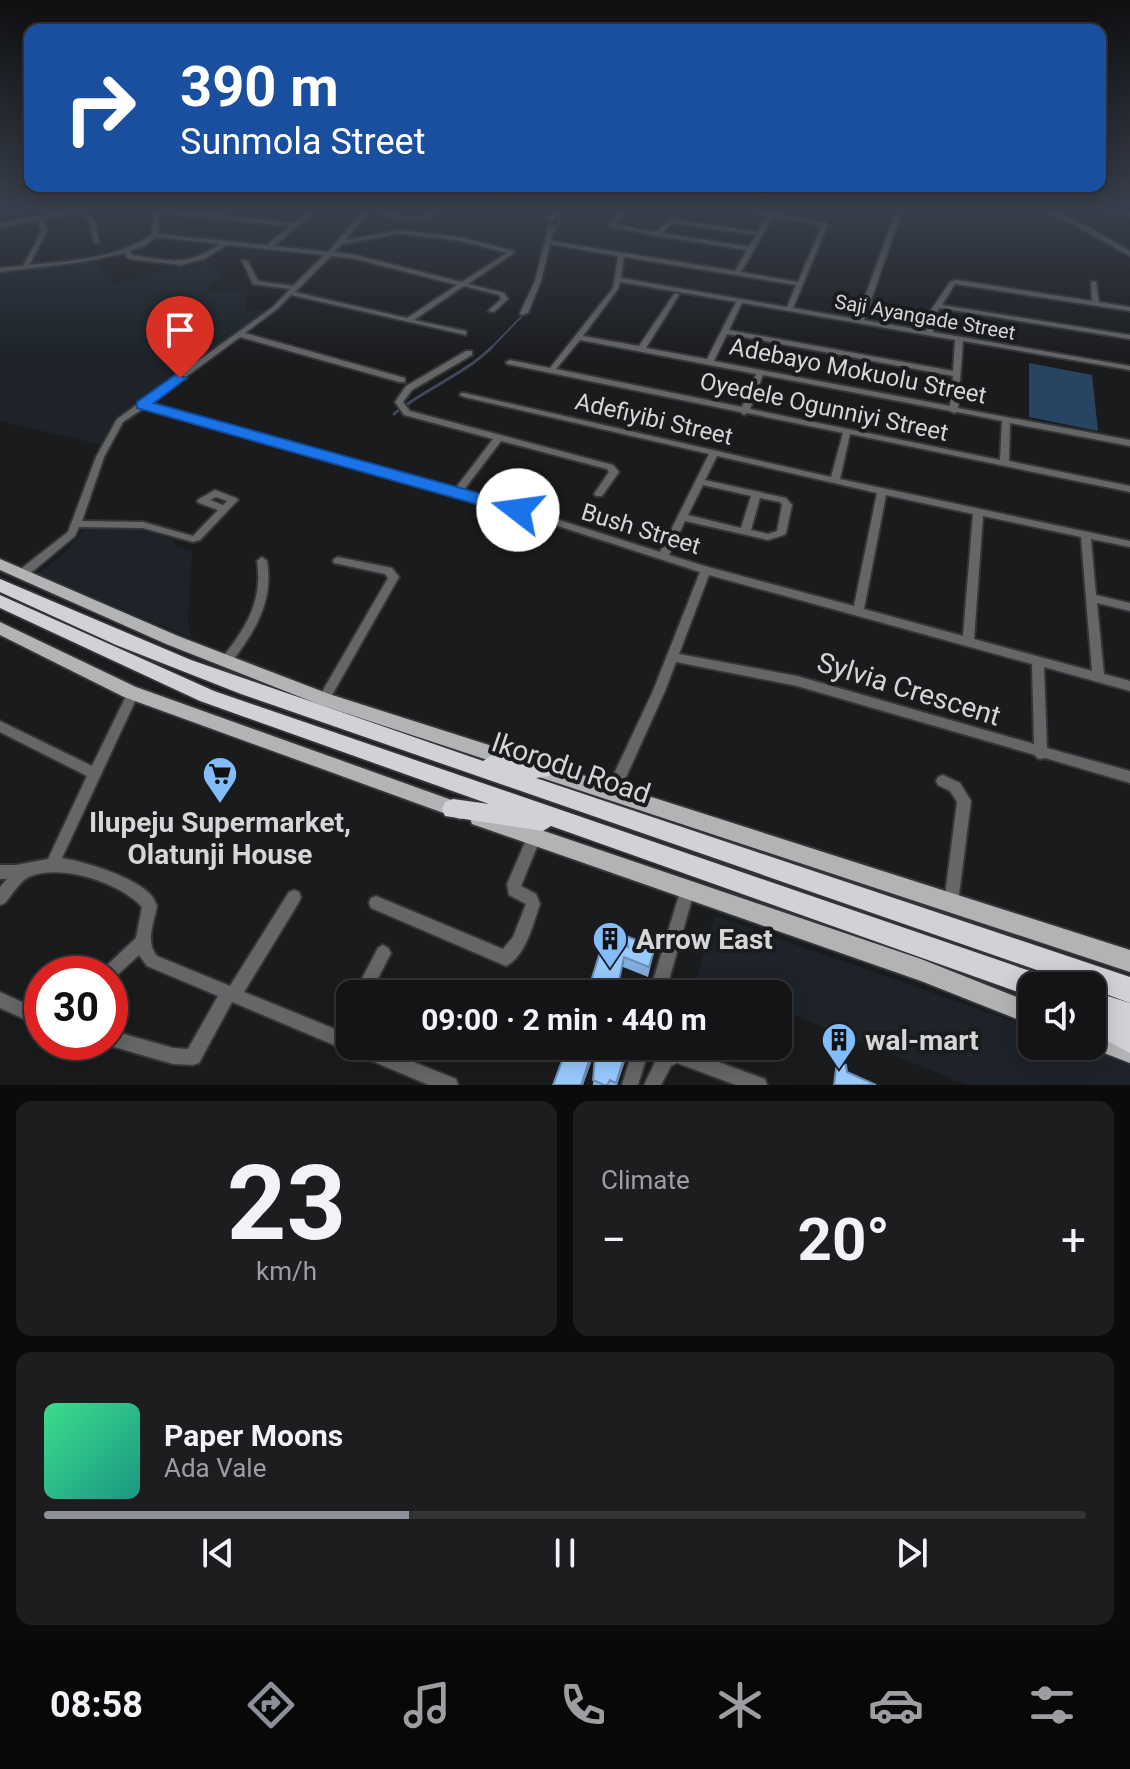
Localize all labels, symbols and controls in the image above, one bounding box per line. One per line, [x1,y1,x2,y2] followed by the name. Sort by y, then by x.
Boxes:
[180,54,339,120] text: 390 m
[48,56,152,160] icon: right
[180,121,425,163] text: Sunmola Street
[833,289,1017,345] street label: Saji Ayangade Street
[146,296,214,378] pin
[158,308,202,352] icon: arrive
[727,332,989,410] street label: Adebayo Mokuolu Street
[697,367,951,447] street label: Oyedele Ogunniyi Street
[572,387,736,451] street label: Adefiyibi Street
[476,468,560,552] position arrow
[578,498,704,560] street label: Bush Street
[813,645,1005,733] street label: Sylvia Crescent
[487,725,655,811] street label: Ikorodu Road
[201,755,239,805] supermarket icon: Ilupeju Supermarket, Olatunji House
[89,806,351,871] place label: Ilupeju Supermarket, Olatunji House
[591,920,629,970] building icon: Arrow East
[636,923,773,956] place label: Arrow East
[24,956,128,1060] speed limit sign: 30
[1018,972,1106,1060] map controls
[1018,972,1106,1060] button: sound
[421,1002,707,1037] text: 09:00 · 2 min · 440 m
[820,1021,858,1071] building icon: wal-mart
[865,1024,979,1057] place label: wal-mart
[227,1143,346,1264] text: 23
[601,1165,690,1195] text: Climate
[797,1204,890,1275] text: 20°
[601,1214,626,1266] text: −
[1061,1214,1086,1266] text: +
[256,1256,317,1286] text: km/h
[164,1418,343,1453] text: Paper Moons
[164,1453,266,1483] text: Ada Vale
[196,1531,240,1575] icon: previous
[543,1531,587,1575] icon: pause
[890,1531,934,1575] icon: next
[243,1677,299,1733] icon: directions
[399,1677,455,1733] icon: music
[555,1677,611,1733] icon: phone
[712,1677,768,1733] icon: climate
[868,1677,924,1733] icon: car
[1024,1677,1080,1733] icon: filters
[50,1684,143,1726] text: 08:58

